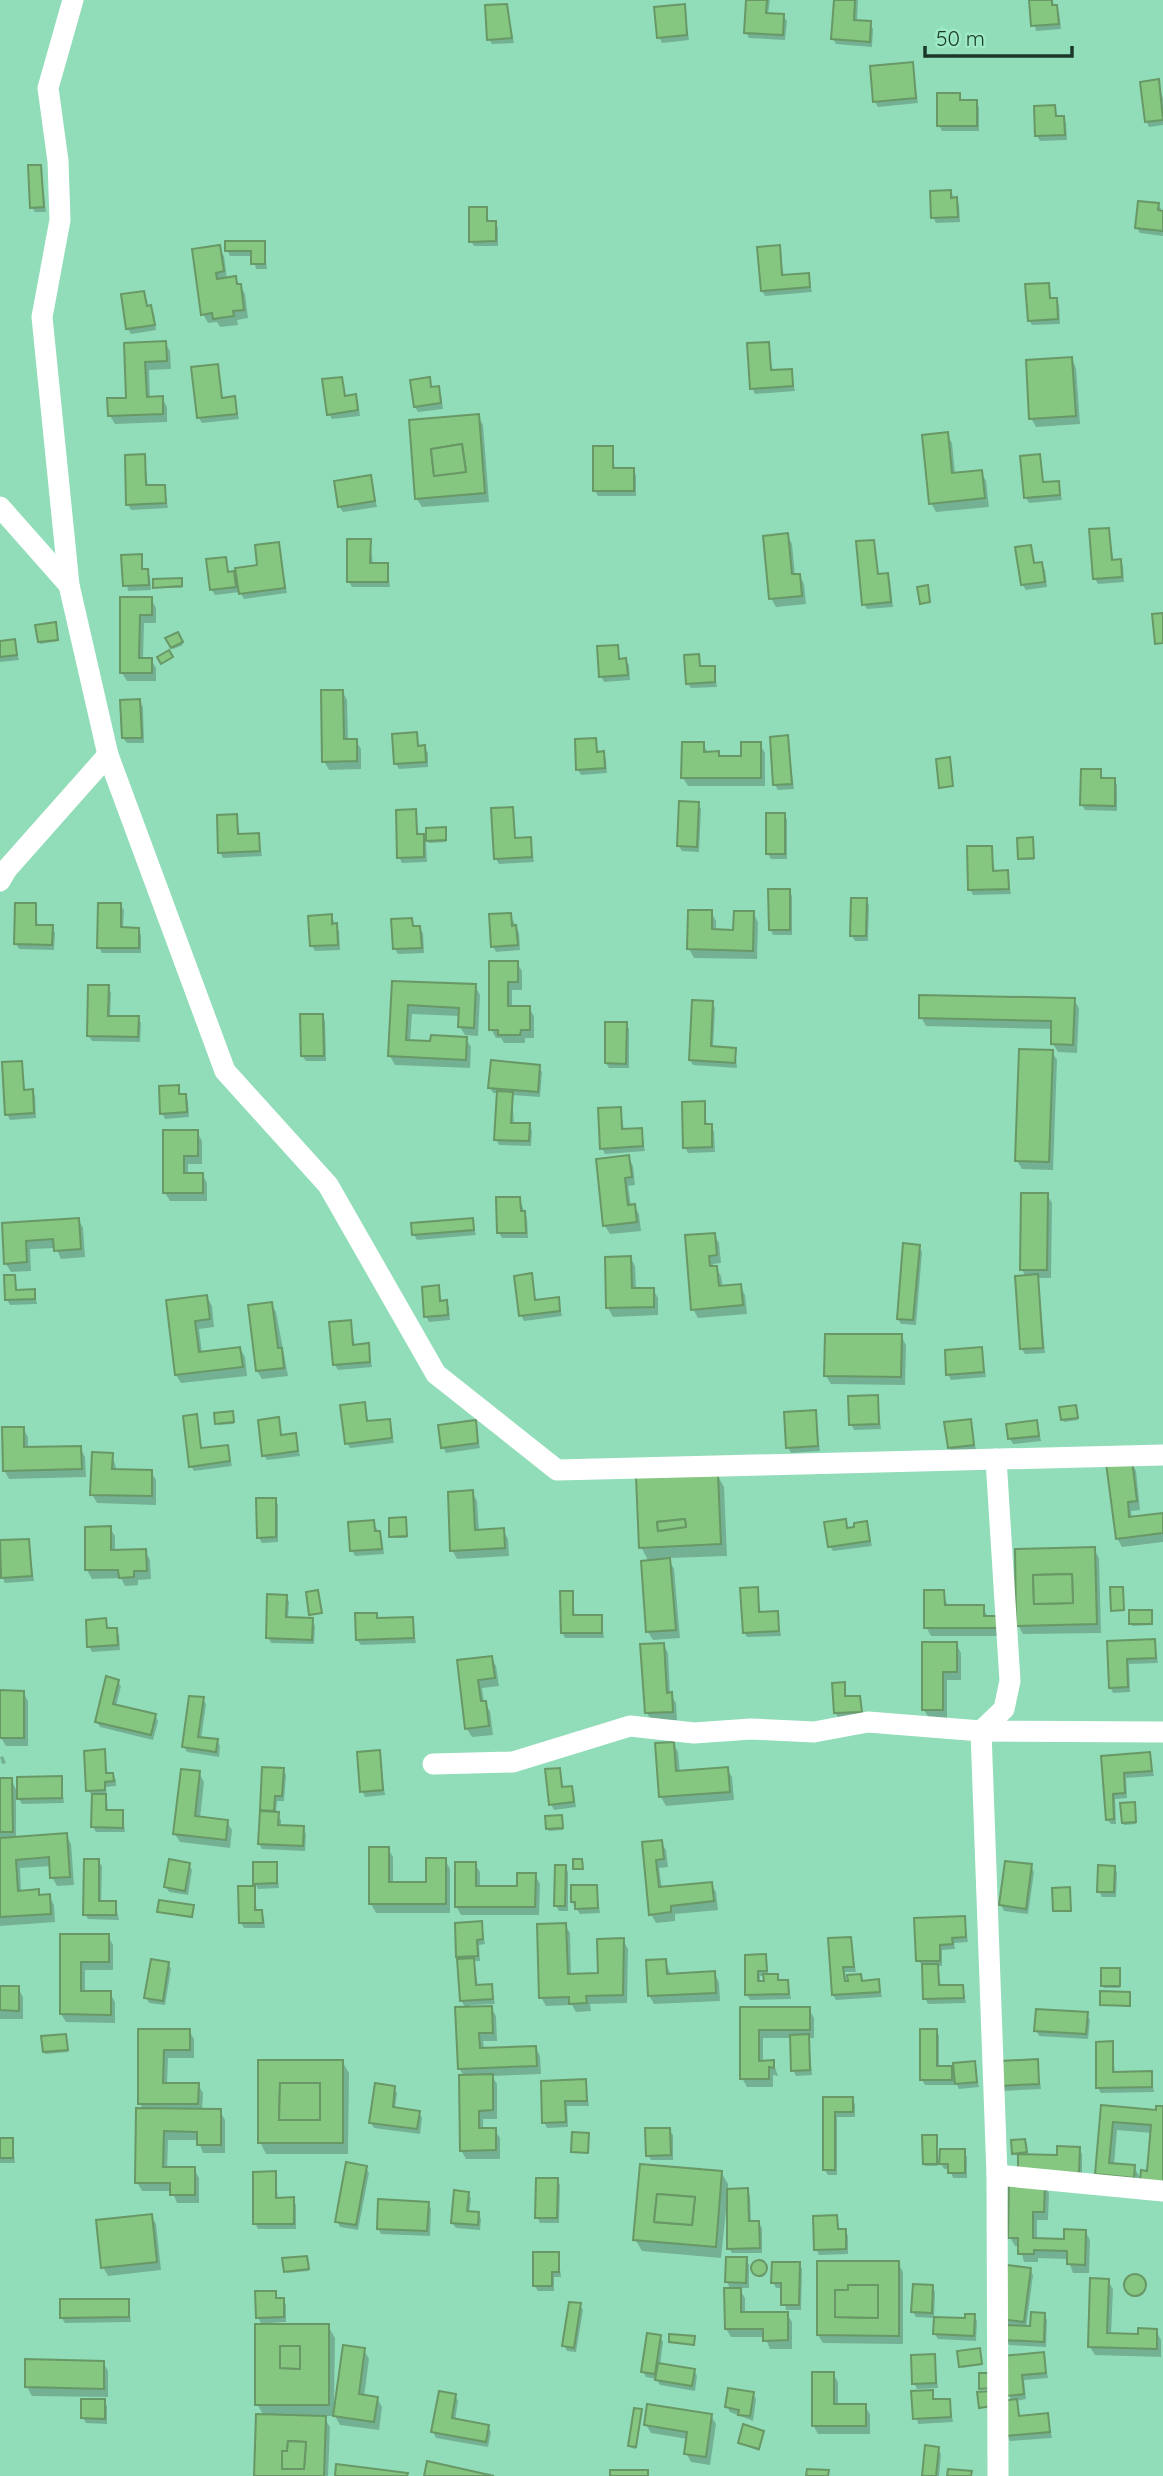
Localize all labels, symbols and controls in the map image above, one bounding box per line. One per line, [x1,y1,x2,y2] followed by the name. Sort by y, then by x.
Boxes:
[925,14,1072,58] scale bar
[936,25,985,51] text: 50 m

